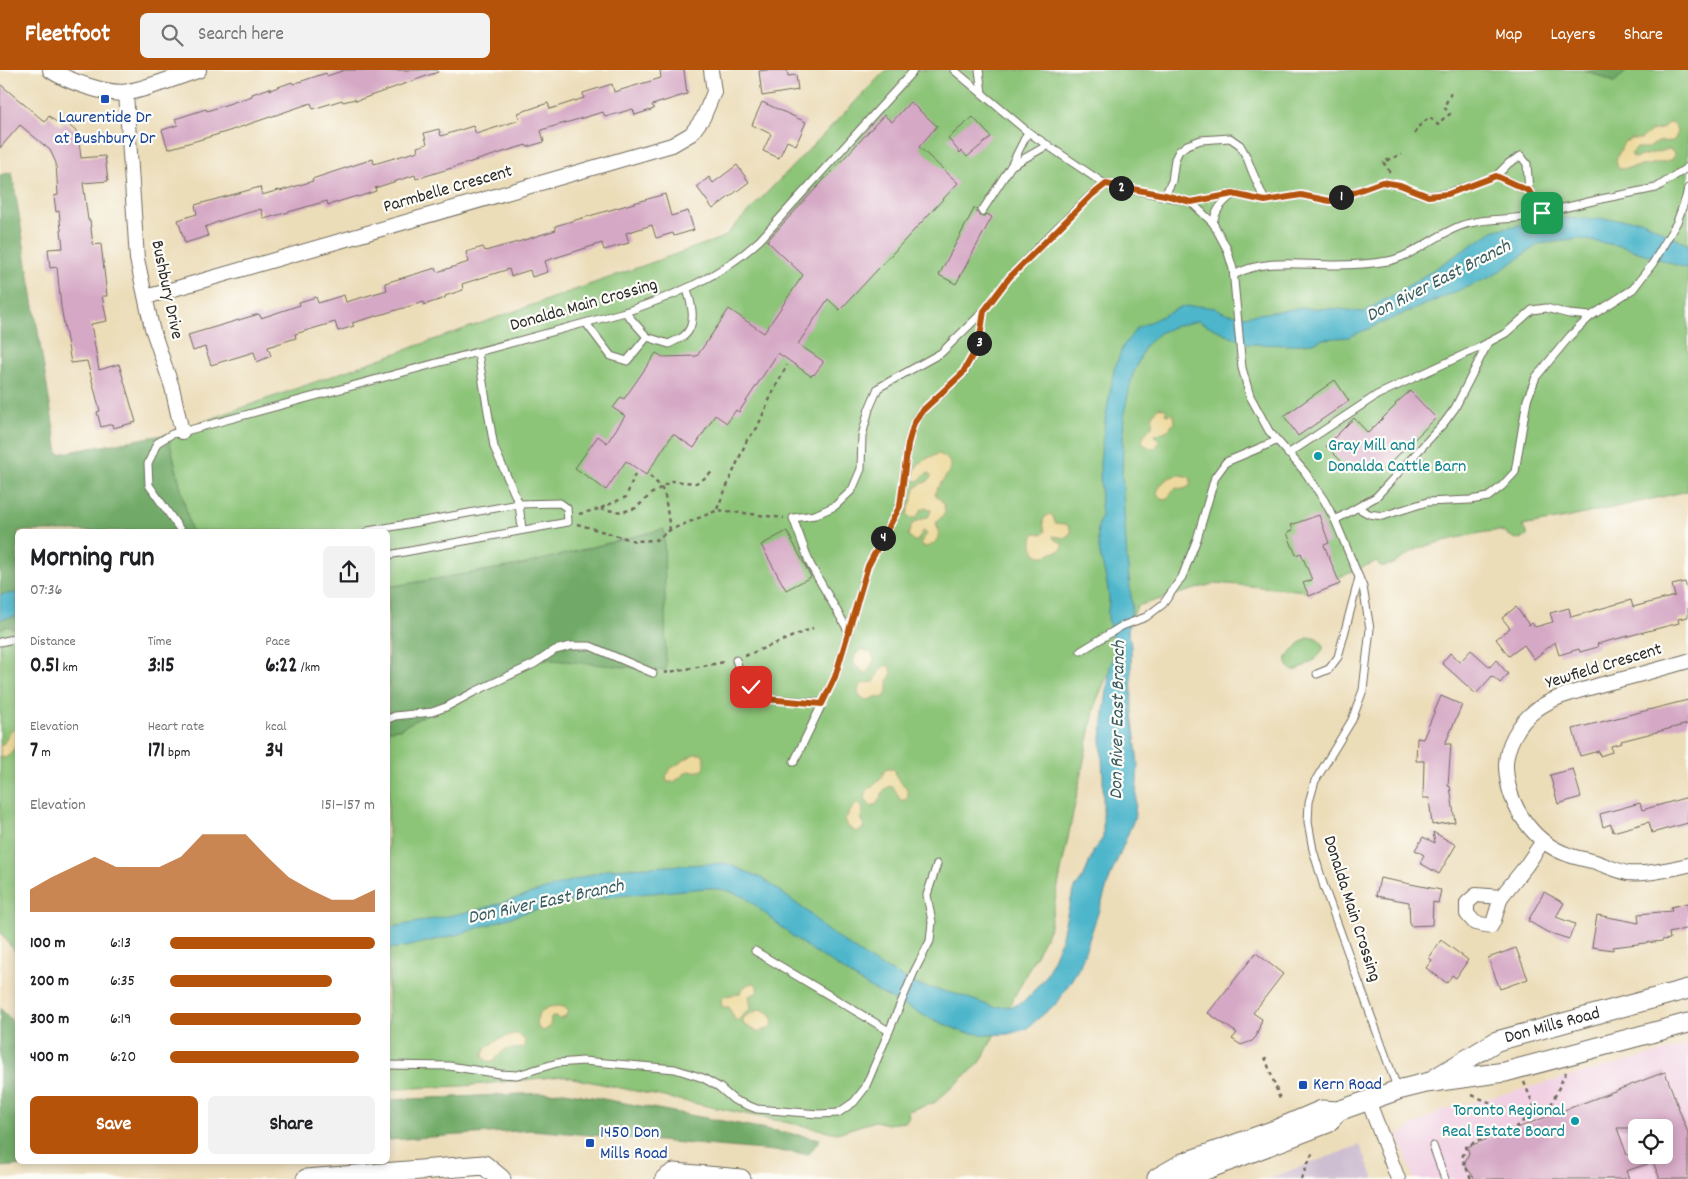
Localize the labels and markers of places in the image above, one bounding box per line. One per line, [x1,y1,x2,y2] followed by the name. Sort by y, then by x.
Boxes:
[99,93,111,105] marker: Laurentide Dr at Bushbury Dr
[55,106,156,152] place label: Laurentide Dr at Bushbury Dr
[1108,176,1134,200] pin: 2
[1328,184,1354,210] pin: 1
[1521,192,1563,234] pin
[966,330,992,356] pin: 3
[1328,434,1466,480] place label: Gray Mill and Donalda Cattle Barn
[1312,450,1324,462] marker: Gray Mill and Donalda Cattle Barn
[870,526,896,550] pin: 4
[730,666,772,708] pin
[1313,1073,1382,1098] place label: Kern Road
[1297,1079,1309,1091] marker: Kern Road
[1442,1099,1566,1145] place label: Toronto Regional Real Estate Board
[1569,1115,1581,1127] marker: Toronto Regional Real Estate Board
[600,1121,668,1167] place label: 1450 Don Mills Road
[584,1137,596,1149] marker: 1450 Don Mills Road

